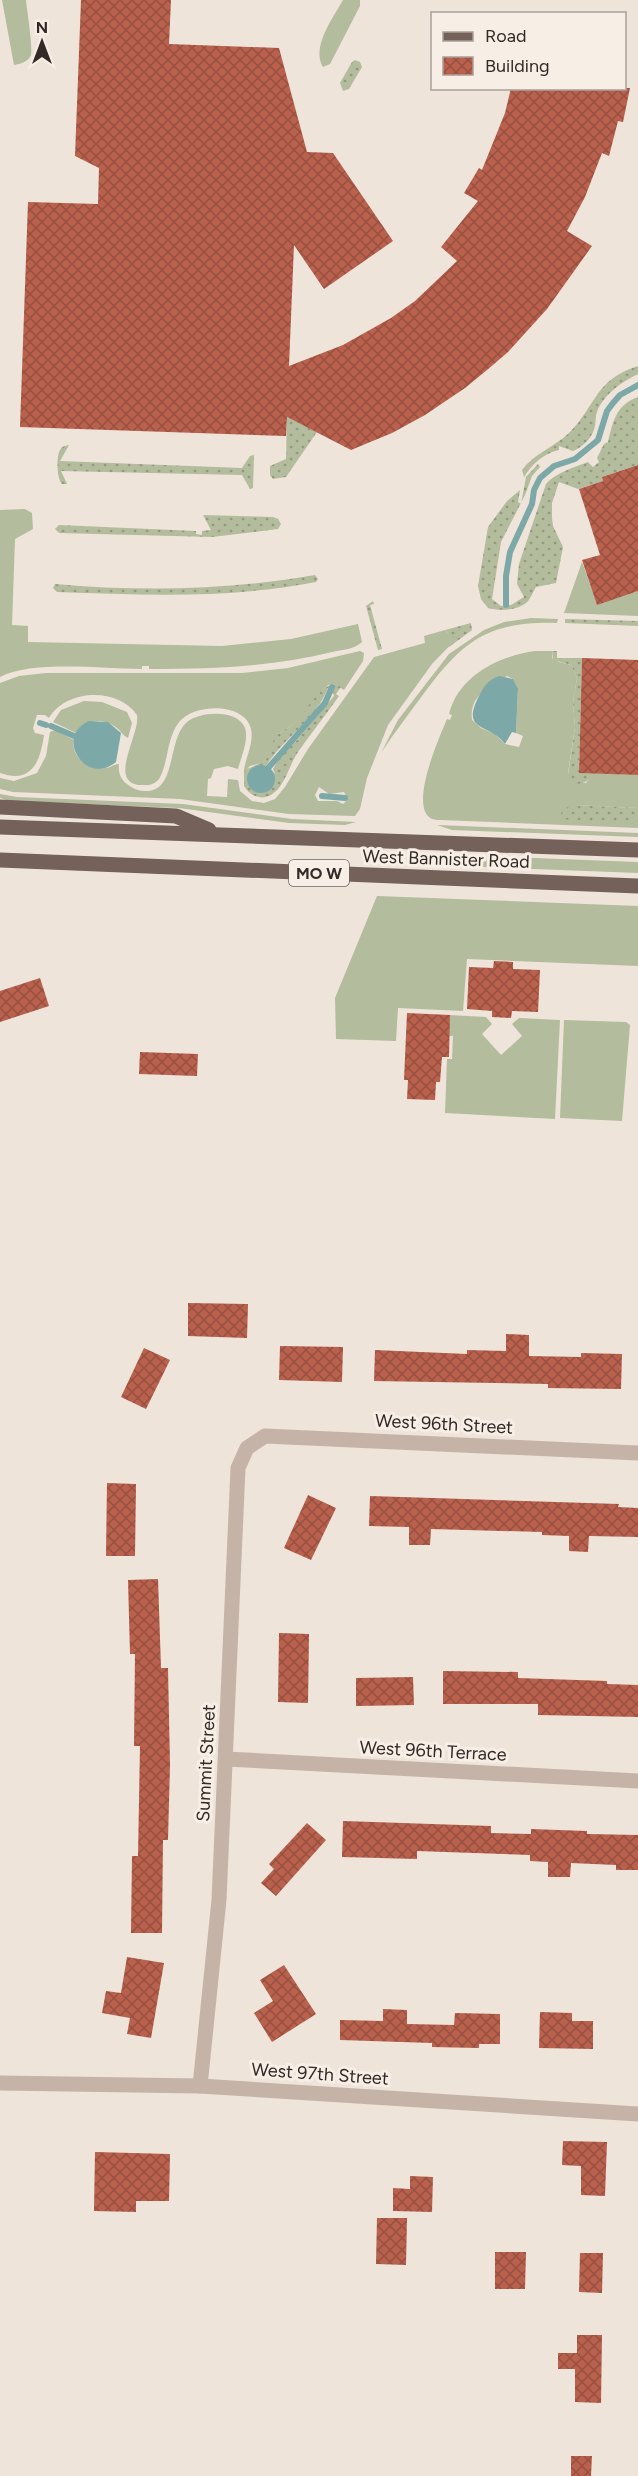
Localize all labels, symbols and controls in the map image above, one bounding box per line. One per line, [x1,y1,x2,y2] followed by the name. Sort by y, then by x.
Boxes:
[12,12,72,72] north arrow
[431,12,626,90] legend
[36,18,48,37] text: N
[485,25,526,47] text: Road
[485,55,550,77] text: Building
[362,845,530,873] street label: West Bannister Road
[289,860,349,886] road number: MO W
[374,1409,514,1439] street label: West 96th Street
[192,1704,220,1822] street label: Summit Street
[359,1736,507,1766] street label: West 96th Terrace
[251,2058,390,2090] street label: West 97th Street

